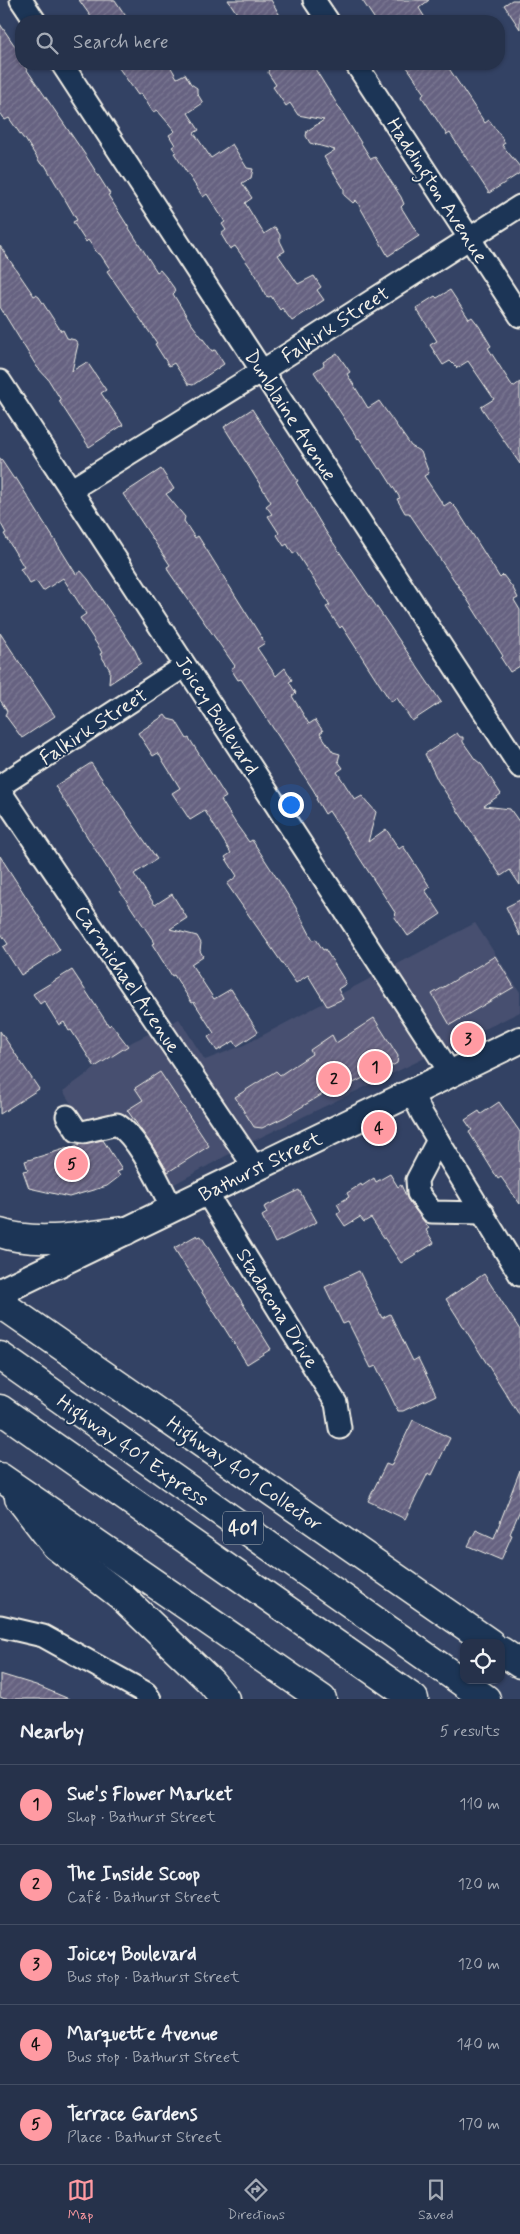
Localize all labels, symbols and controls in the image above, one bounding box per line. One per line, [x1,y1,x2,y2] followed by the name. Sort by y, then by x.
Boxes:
[15,15,505,70] search box
[33,29,61,57] icon: search
[73,30,169,55] text: Search here
[378,113,494,270] street label: Haddington Avenue
[277,280,395,370] street label: Falkirk Street
[237,345,342,487] street label: Dunblaine Avenue
[168,651,265,780] street label: Joicey Boulevard
[35,682,153,772] street label: Falkirk Street
[278,792,304,818] your location
[67,901,186,1059] street label: Carmichael Avenue
[452,1020,484,1058] pin: 3
[359,1048,391,1086] pin: 1
[318,1060,350,1098] pin: 2
[363,1109,395,1147] pin: 4
[194,1126,327,1209] street label: Bathurst Street
[56,1145,88,1183] pin: 5
[229,1243,325,1374] street label: Stadacona Drive
[50,1389,213,1515] street label: Highway 401 Express
[163,1410,327,1536] street label: Highway 401 Collector
[223,1512,263,1545] road number: 401
[460,1639,505,1684] map controls
[460,1639,505,1684] button: locate
[20,1718,84,1746] text: Nearby
[440,1721,500,1742] text: 5 results
[67,1782,233,1807] text: Sue's Flower Market
[32,1794,40,1815] text: 1
[459,1794,500,1815] text: 110 m
[67,1807,216,1828] text: Shop · Bathurst Street
[67,1862,200,1887] text: The Inside Scoop
[32,1874,40,1895] text: 2
[458,1874,500,1895] text: 120 m
[67,1887,220,1908] text: Café · Bathurst Street
[67,1942,197,1967] text: Joicey Boulevard
[32,1954,40,1975] text: 3
[458,1954,500,1975] text: 120 m
[67,1967,240,1988] text: Bus stop · Bathurst Street
[67,2022,218,2047] text: Marquette Avenue
[31,2034,41,2055] text: 4
[456,2034,500,2055] text: 140 m
[67,2047,240,2068] text: Bus stop · Bathurst Street
[67,2102,198,2127] text: Terrace Gardens
[31,2114,41,2135] text: 5
[458,2114,500,2135] text: 170 m
[67,2127,222,2148] text: Place · Bathurst Street
[67,2176,95,2224] tab: Map
[228,2176,285,2224] tab: Directions
[418,2176,453,2224] tab: Saved

